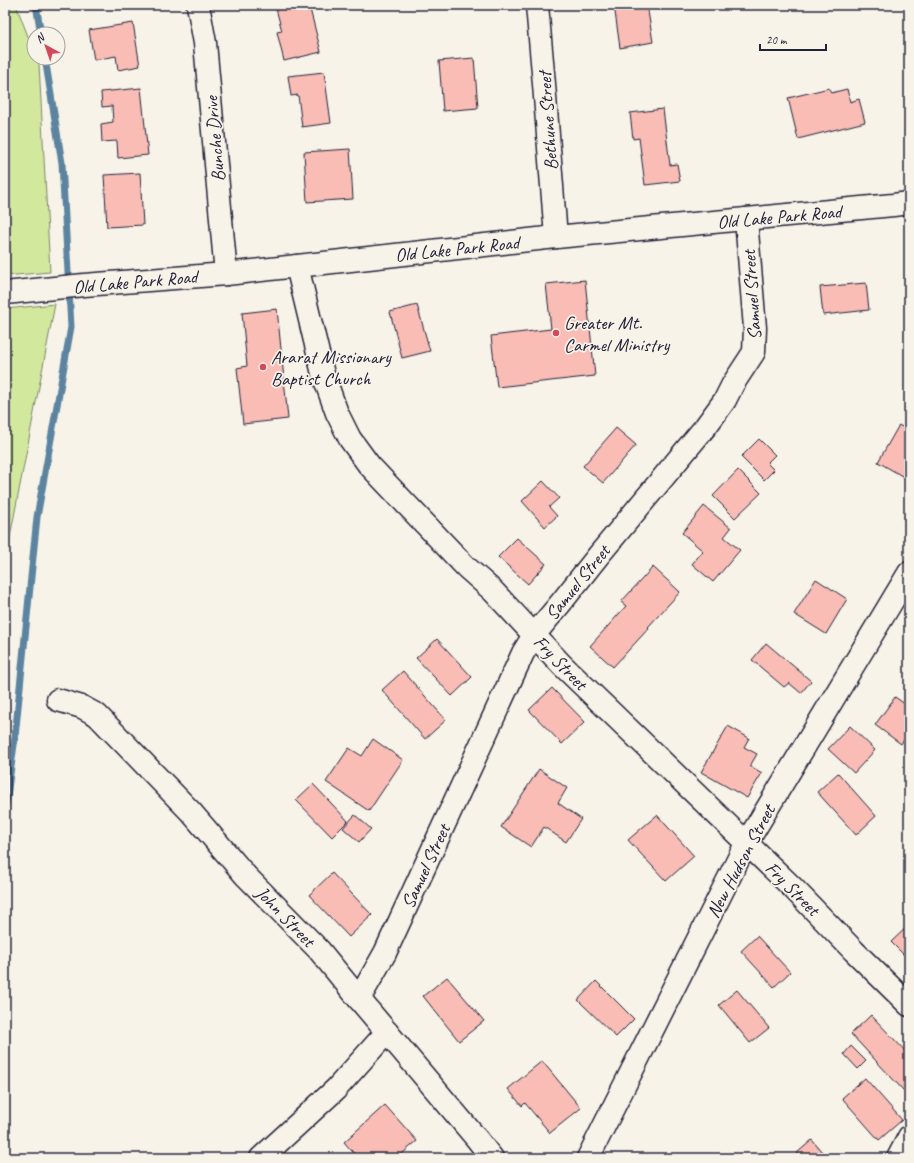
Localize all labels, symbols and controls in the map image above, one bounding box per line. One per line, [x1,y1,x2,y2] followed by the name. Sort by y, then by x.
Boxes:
[26,26,66,66] north arrow
[760,26,826,52] scale bar
[32,29,48,46] text: N
[766,32,788,48] text: 20 m
[532,68,563,171] street label: Bethune Street
[199,93,231,183] street label: Bunche Drive
[716,199,845,234] street label: Old Lake Park Road
[394,230,523,267] street label: Old Lake Park Road
[737,248,767,341] street label: Samuel Street
[72,264,201,299] street label: Old Lake Park Road
[564,311,671,357] place label: Greater Mt. Carmel Ministry
[551,328,561,338] marker: Greater Mt. Carmel Ministry
[271,345,392,391] place label: Ararat Missionary Baptist Church
[258,362,268,372] marker: Ararat Missionary Baptist Church
[540,539,616,625] street label: Samuel Street
[528,630,593,696] street label: Fry Street
[701,799,782,922] street label: New Hudson Street
[396,819,457,912] street label: Samuel Street
[760,856,826,922] street label: Fry Street
[250,881,321,953] street label: John Street

